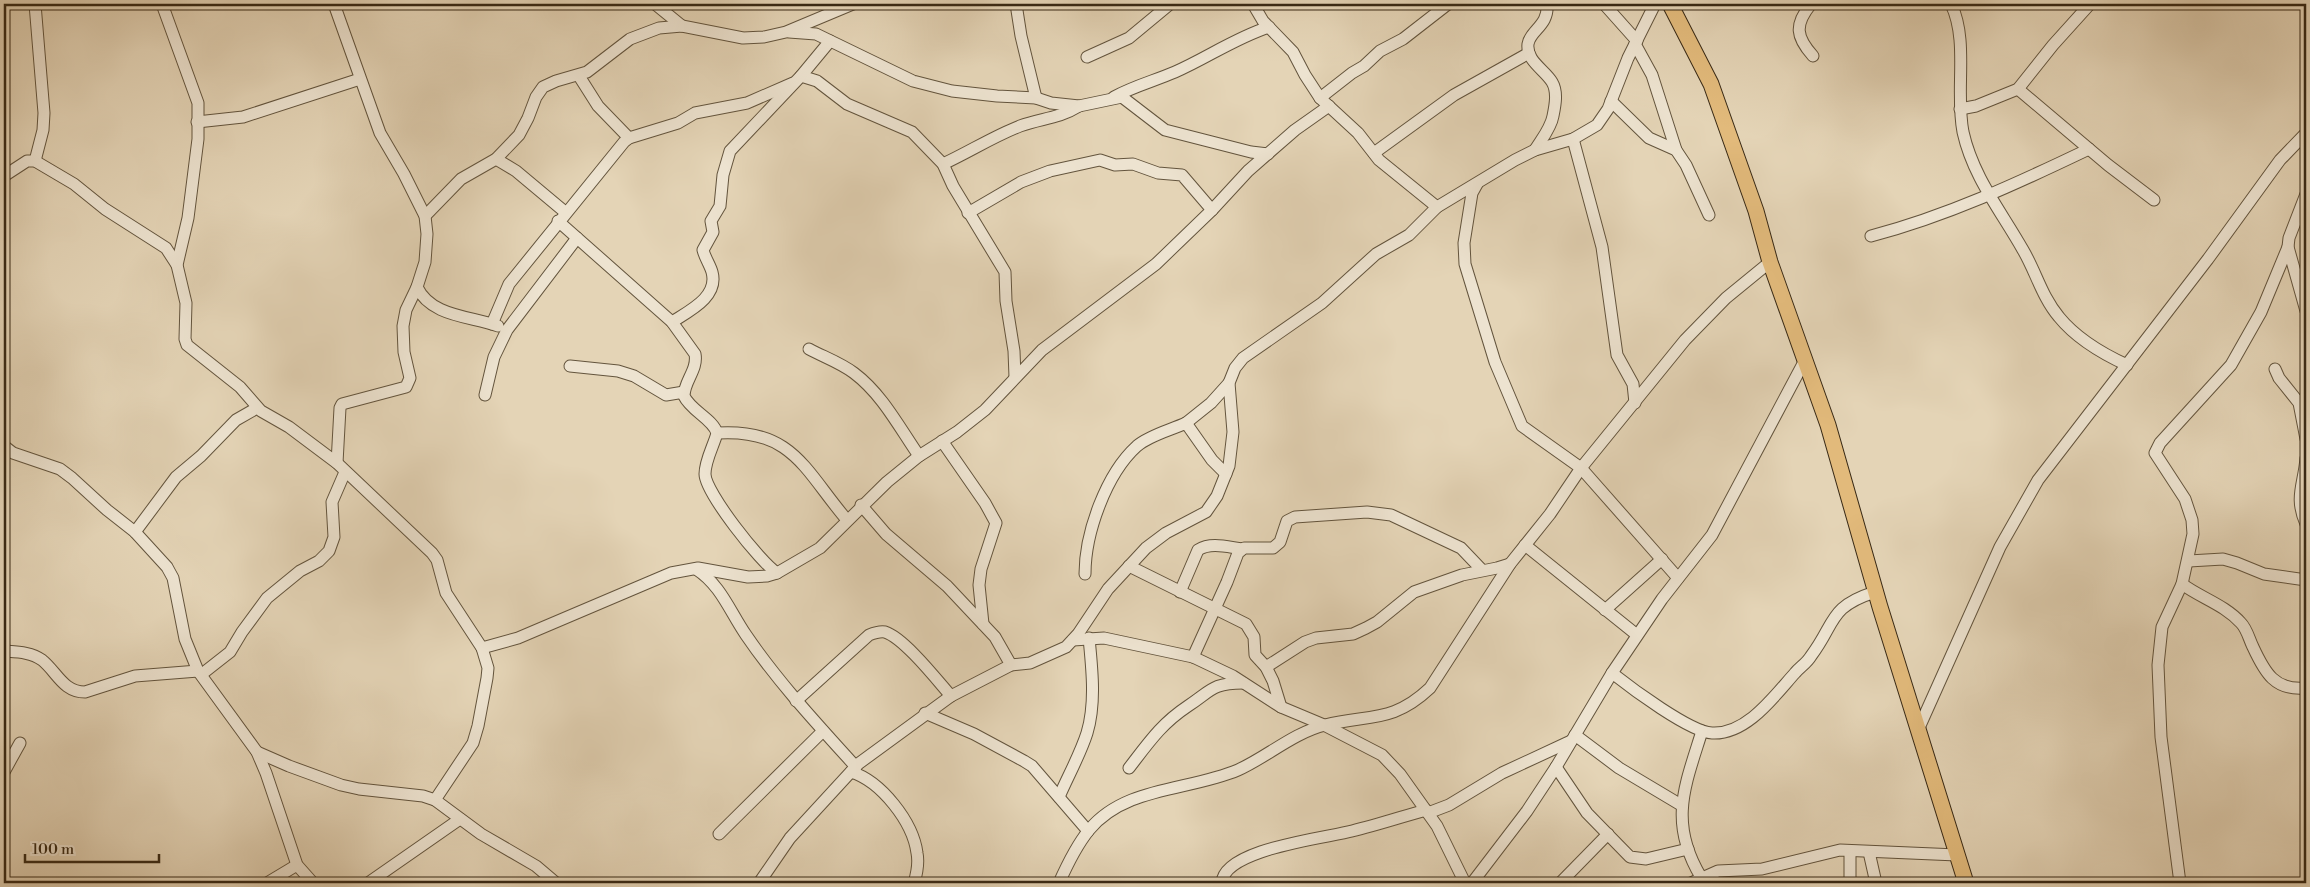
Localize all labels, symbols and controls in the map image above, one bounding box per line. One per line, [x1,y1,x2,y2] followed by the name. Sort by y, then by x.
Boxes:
[25,832,159,864] scale bar
[32,840,74,859] text: 100 m

